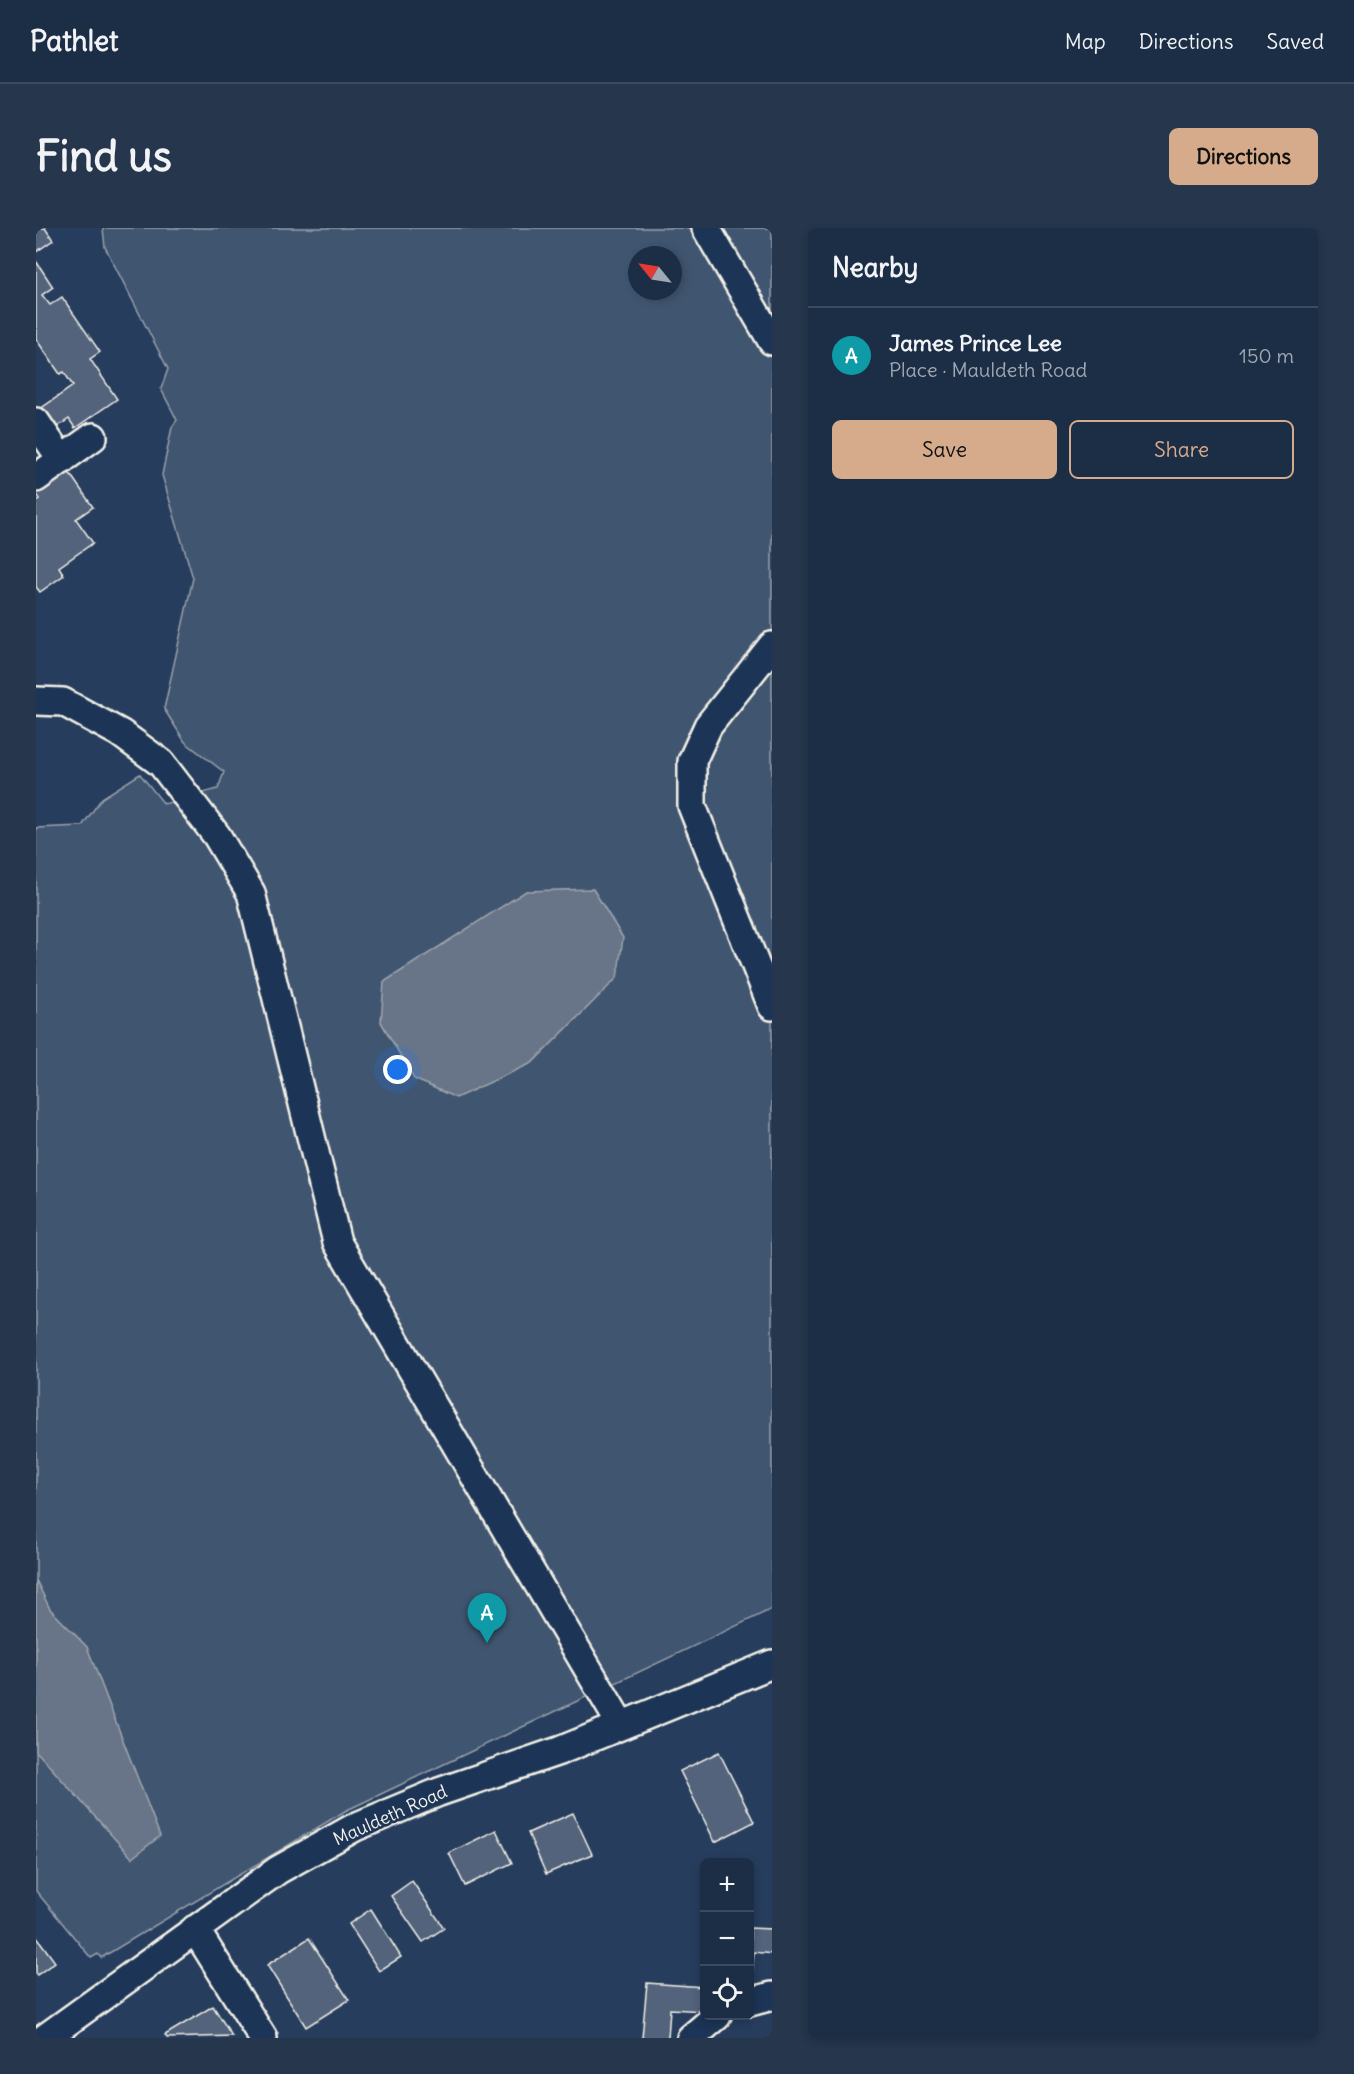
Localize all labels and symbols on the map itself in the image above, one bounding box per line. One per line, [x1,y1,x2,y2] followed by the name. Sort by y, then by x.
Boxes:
[628,246,682,300] north arrow
[383,1055,412,1084] your location
[468,1594,506,1643] pin: A
[329,1779,451,1850] street label: Mauldeth Road

